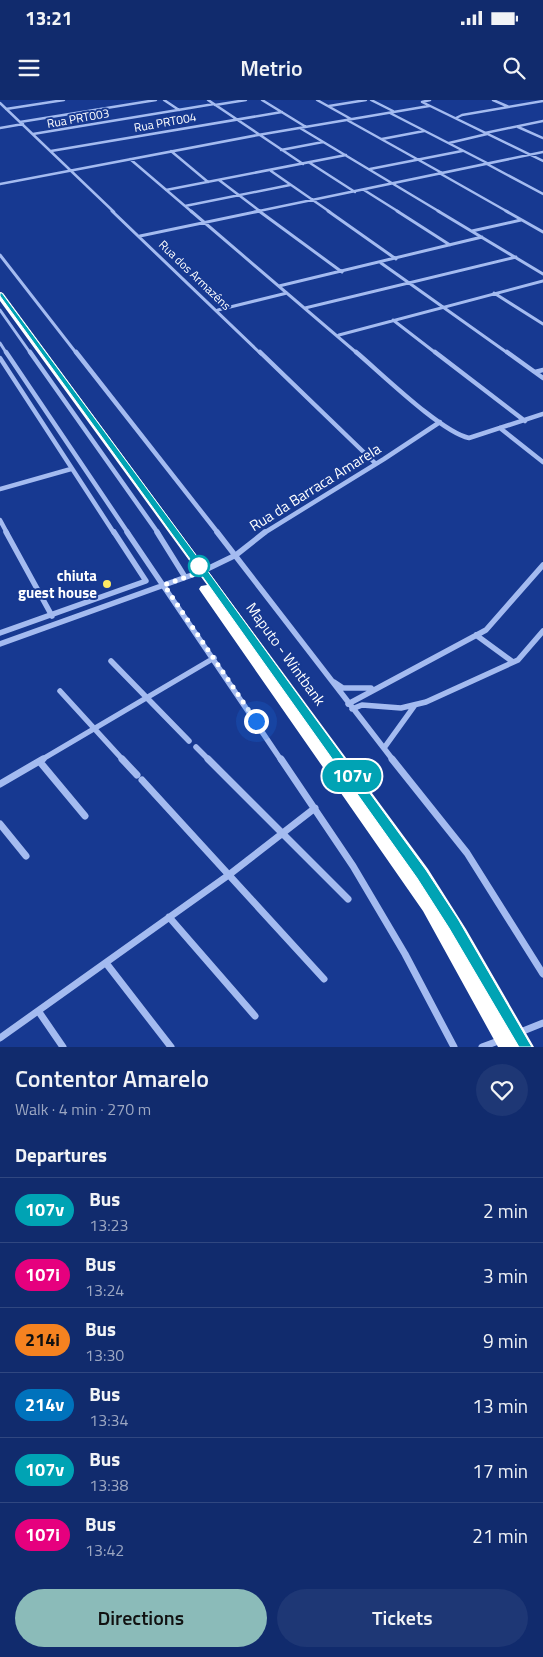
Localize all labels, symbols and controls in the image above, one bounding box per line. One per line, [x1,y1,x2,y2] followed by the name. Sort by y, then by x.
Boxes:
[25,3,72,32] text: 13:21
[240,51,303,85] text: Metrio
[15,54,43,82] icon: menu
[500,54,528,82] icon: search
[45,103,111,133] street label: Rua PRT003
[132,107,198,137] street label: Rua PRT004
[155,235,236,315] street label: Rua dos Armazéns
[245,437,386,537] street label: Rua da Barraca Amarela
[188,555,210,577] unlabelled marker
[18,564,97,604] place label: chiuta guest house
[101,578,113,590] marker: chiuta guest house
[241,598,331,710] street label: Maputo - Wintbank
[244,709,269,734] your location
[317,760,387,792] line badge: 107v
[332,762,372,789] text: 107v
[15,1060,209,1096] text: Contentor Amarelo
[476,1064,528,1116] button: heart
[15,1097,151,1121] text: Walk · 4 min · 270 m
[15,1140,107,1169] text: Departures
[89,1184,120,1213] text: Bus
[25,1196,64,1223] text: 107v
[483,1196,528,1225] text: 2 min
[89,1213,129,1237] text: 13:23
[85,1249,116,1278] text: Bus
[25,1261,60,1288] text: 107i
[483,1261,528,1290] text: 3 min
[85,1278,124,1302] text: 13:24
[85,1314,116,1343] text: Bus
[25,1326,60,1353] text: 214i
[483,1326,528,1355] text: 9 min
[85,1343,124,1367] text: 13:30
[89,1379,120,1408] text: Bus
[25,1391,64,1418] text: 214v
[472,1391,528,1420] text: 13 min
[89,1408,129,1432] text: 13:34
[89,1444,120,1473] text: Bus
[25,1456,64,1483] text: 107v
[472,1456,528,1485] text: 17 min
[89,1473,129,1497] text: 13:38
[85,1509,116,1538] text: Bus
[25,1521,60,1548] text: 107i
[472,1521,528,1550] text: 21 min
[85,1538,124,1562] text: 13:42
[15,1589,267,1647] button: Directions
[277,1589,528,1647] button: Tickets

